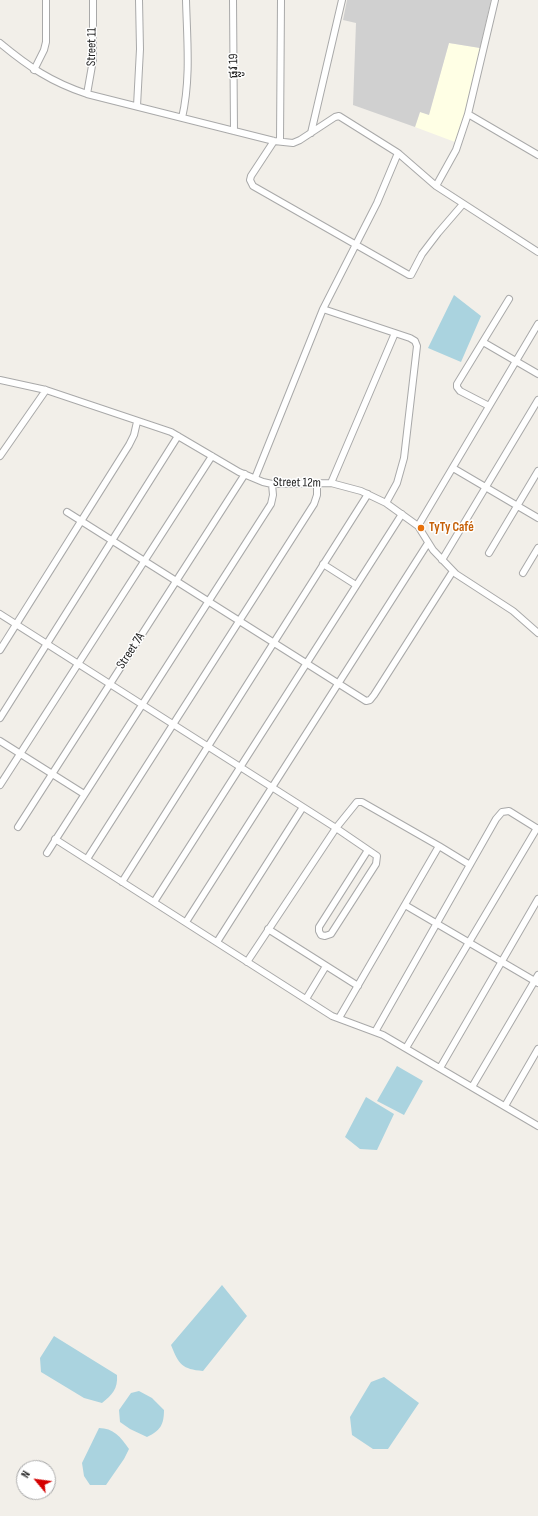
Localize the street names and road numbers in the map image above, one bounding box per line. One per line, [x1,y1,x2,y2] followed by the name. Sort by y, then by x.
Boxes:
[84,28,100,66] street label: Street 11
[226,53,242,79] street label: ផ្លូវ 19
[273,475,321,491] street label: Street 12m
[114,630,148,672] street label: Street 7A

